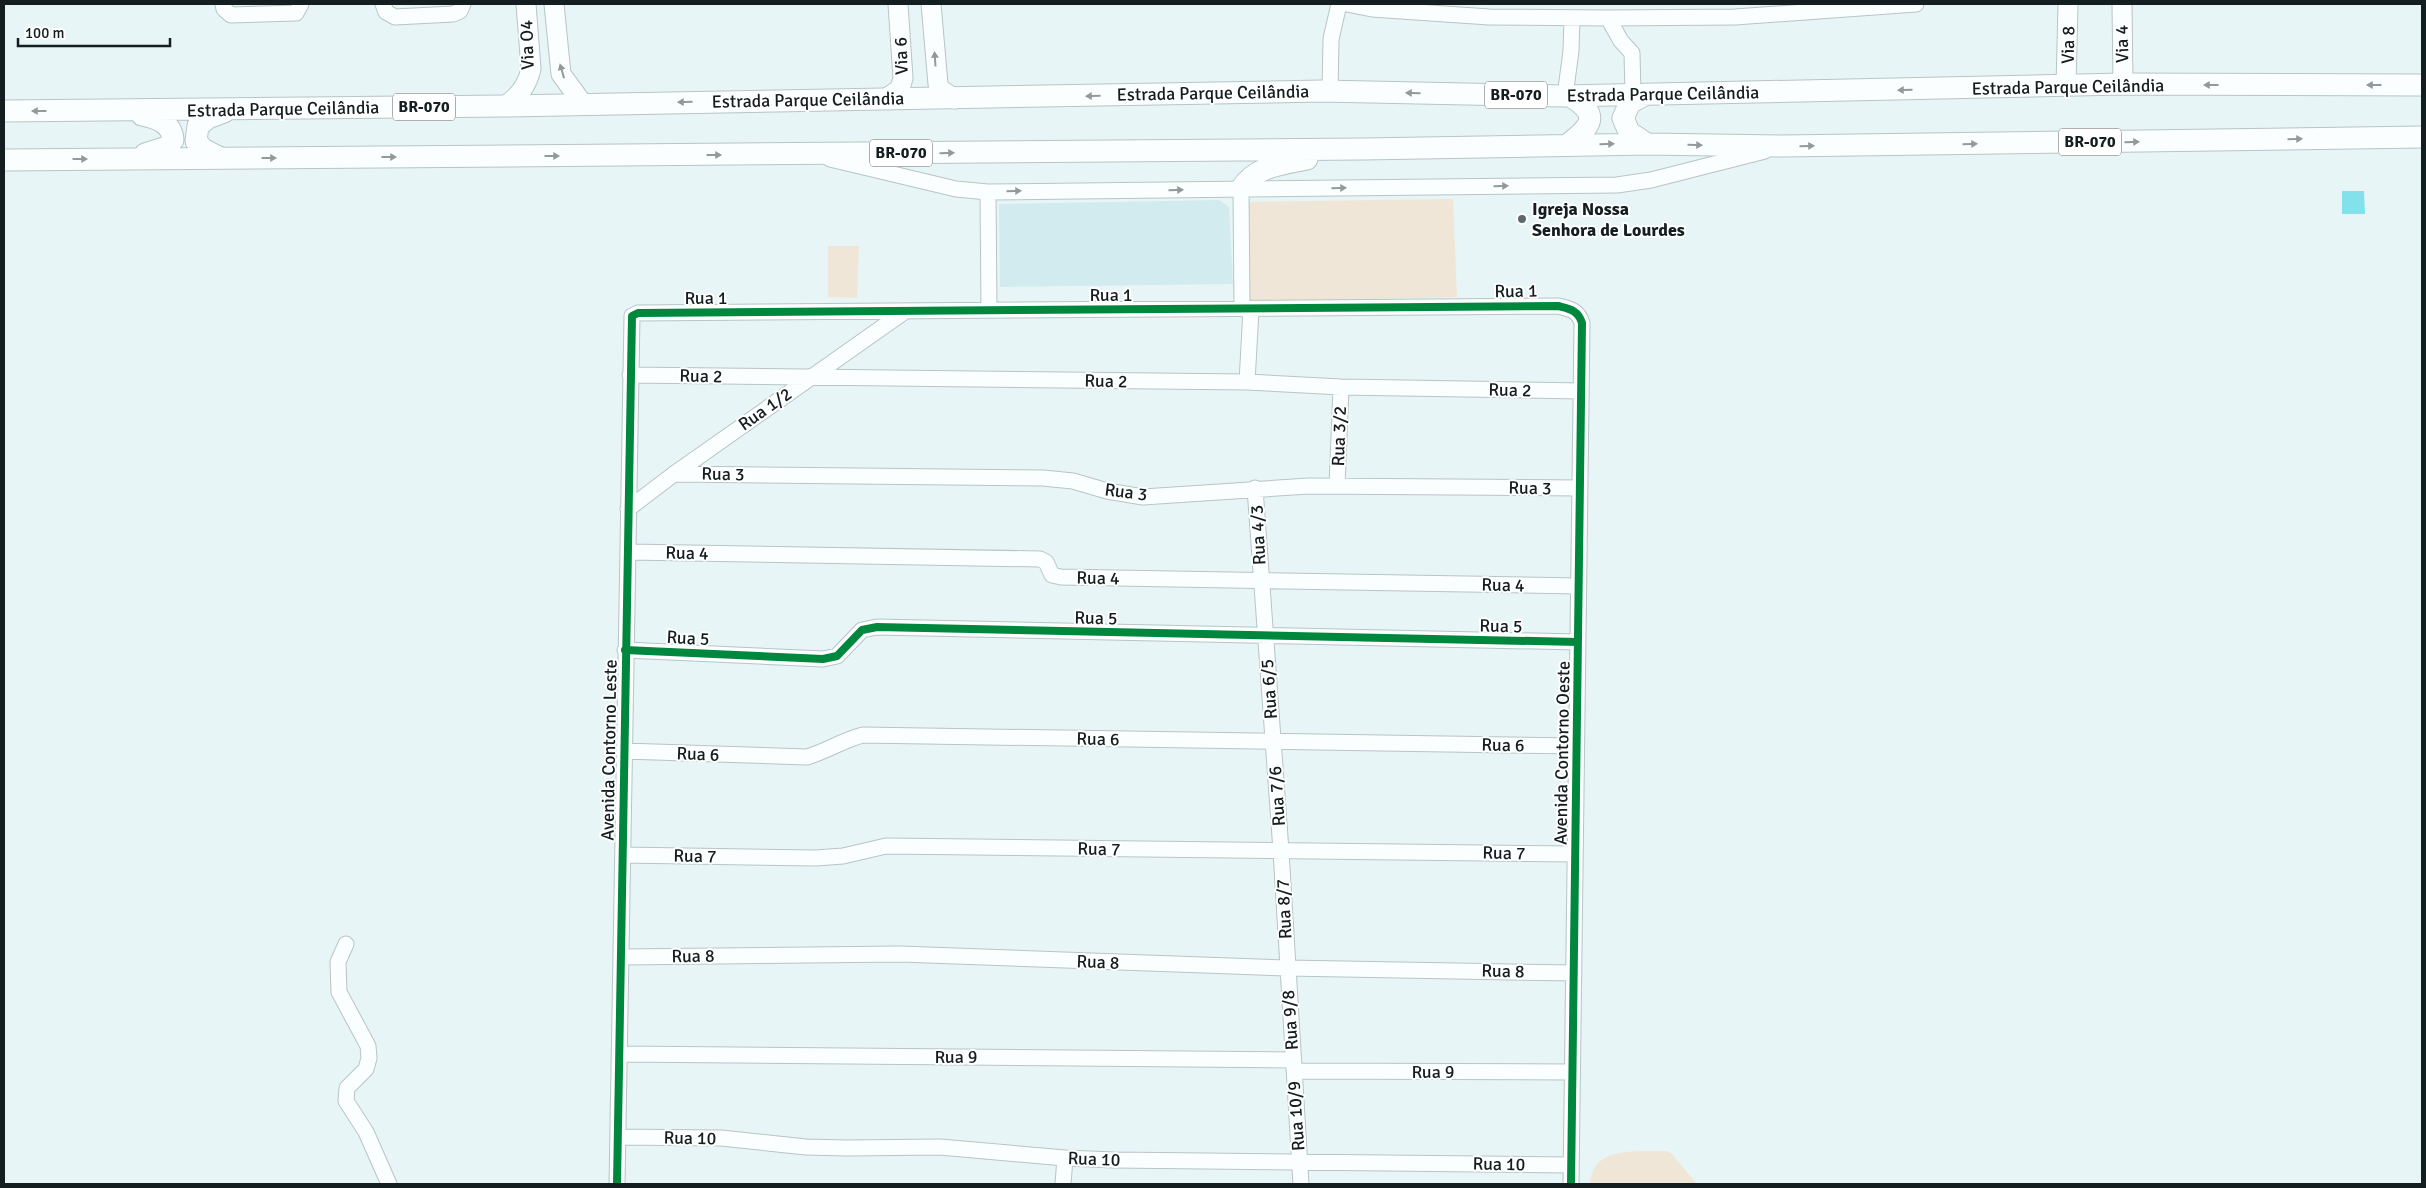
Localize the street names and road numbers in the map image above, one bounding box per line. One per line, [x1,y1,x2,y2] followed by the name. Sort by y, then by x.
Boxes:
[515,19,539,70] street label: Via O4
[2111,25,2133,63] street label: Via 4
[2057,26,2079,64] street label: Via 8
[889,37,913,75] street label: Via 6
[1972,74,2164,100] street label: Estrada Parque Ceilândia
[1117,80,1309,106] street label: Estrada Parque Ceilândia
[1567,81,1759,107] street label: Estrada Parque Ceilândia
[1485,82,1547,108] road number: BR-070
[712,87,904,113] street label: Estrada Parque Ceilândia
[393,94,455,120] road number: BR-070
[187,96,379,122] street label: Estrada Parque Ceilândia
[2059,128,2121,156] road number: BR-070
[870,140,932,167] road number: BR-070
[1494,280,1538,302] street label: Rua 1
[1089,284,1133,306] street label: Rua 1
[684,287,728,309] street label: Rua 1
[679,365,723,387] street label: Rua 2
[1084,370,1128,392] street label: Rua 2
[1488,379,1532,401] street label: Rua 2
[734,383,796,435] street label: Rua 1/2
[1327,405,1351,467] street label: Rua 3/2
[701,463,745,485] street label: Rua 3
[1508,477,1552,499] street label: Rua 3
[1103,478,1149,506] street label: Rua 3
[1245,504,1271,566] street label: Rua 4/3
[665,542,709,564] street label: Rua 4
[1076,567,1120,589] street label: Rua 4
[1481,574,1525,596] street label: Rua 4
[1074,607,1118,629] street label: Rua 5
[1479,615,1523,637] street label: Rua 5
[666,626,710,650] street label: Rua 5
[1256,658,1282,720] street label: Rua 6/5
[596,659,622,841] street label: Avenida Contorno Leste
[1549,661,1575,845] street label: Avenida Contorno Oeste
[1076,728,1120,750] street label: Rua 6
[1481,734,1525,756] street label: Rua 6
[676,742,720,766] street label: Rua 6
[1264,765,1290,827] street label: Rua 7/6
[1077,838,1121,860] street label: Rua 7
[1482,842,1526,864] street label: Rua 7
[673,845,717,867] street label: Rua 7
[1271,878,1297,940] street label: Rua 8/7
[671,945,715,967] street label: Rua 8
[1076,950,1120,974] street label: Rua 8
[1481,960,1525,982] street label: Rua 8
[1277,989,1303,1051] street label: Rua 9/8
[934,1046,978,1068] street label: Rua 9
[1411,1061,1455,1083] street label: Rua 9
[1283,1080,1309,1152] street label: Rua 10/9
[663,1127,717,1149] street label: Rua 10
[1067,1147,1121,1171] street label: Rua 10
[1472,1153,1526,1175] street label: Rua 10

